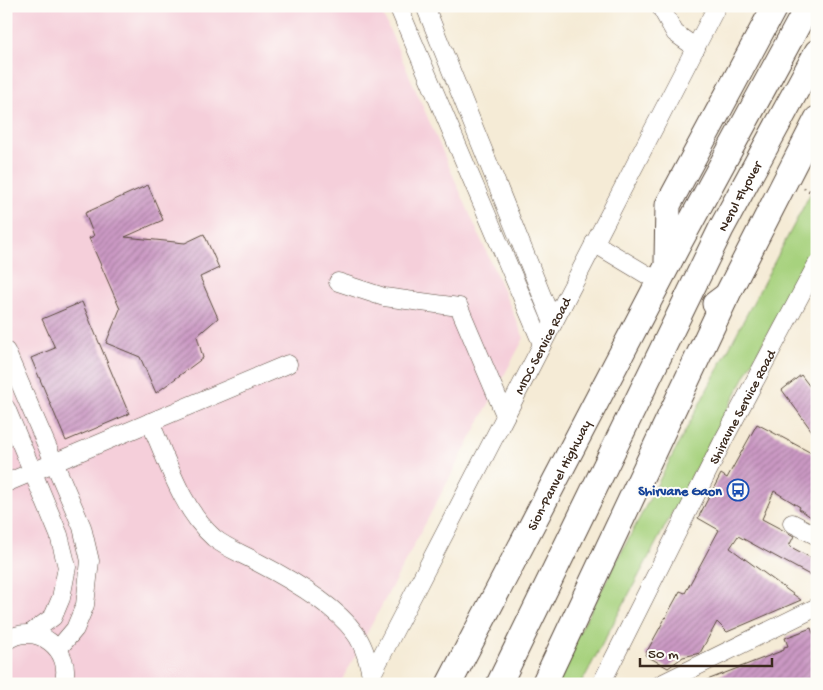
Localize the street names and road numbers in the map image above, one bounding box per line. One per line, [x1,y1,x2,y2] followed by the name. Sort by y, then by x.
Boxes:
[715,158,768,235] street label: Nerul Flyover
[512,294,577,398] street label: MIDC Service Road
[707,346,782,468] street label: Shiravne Service Road
[525,418,596,534] street label: Sion-Panvel Highway

